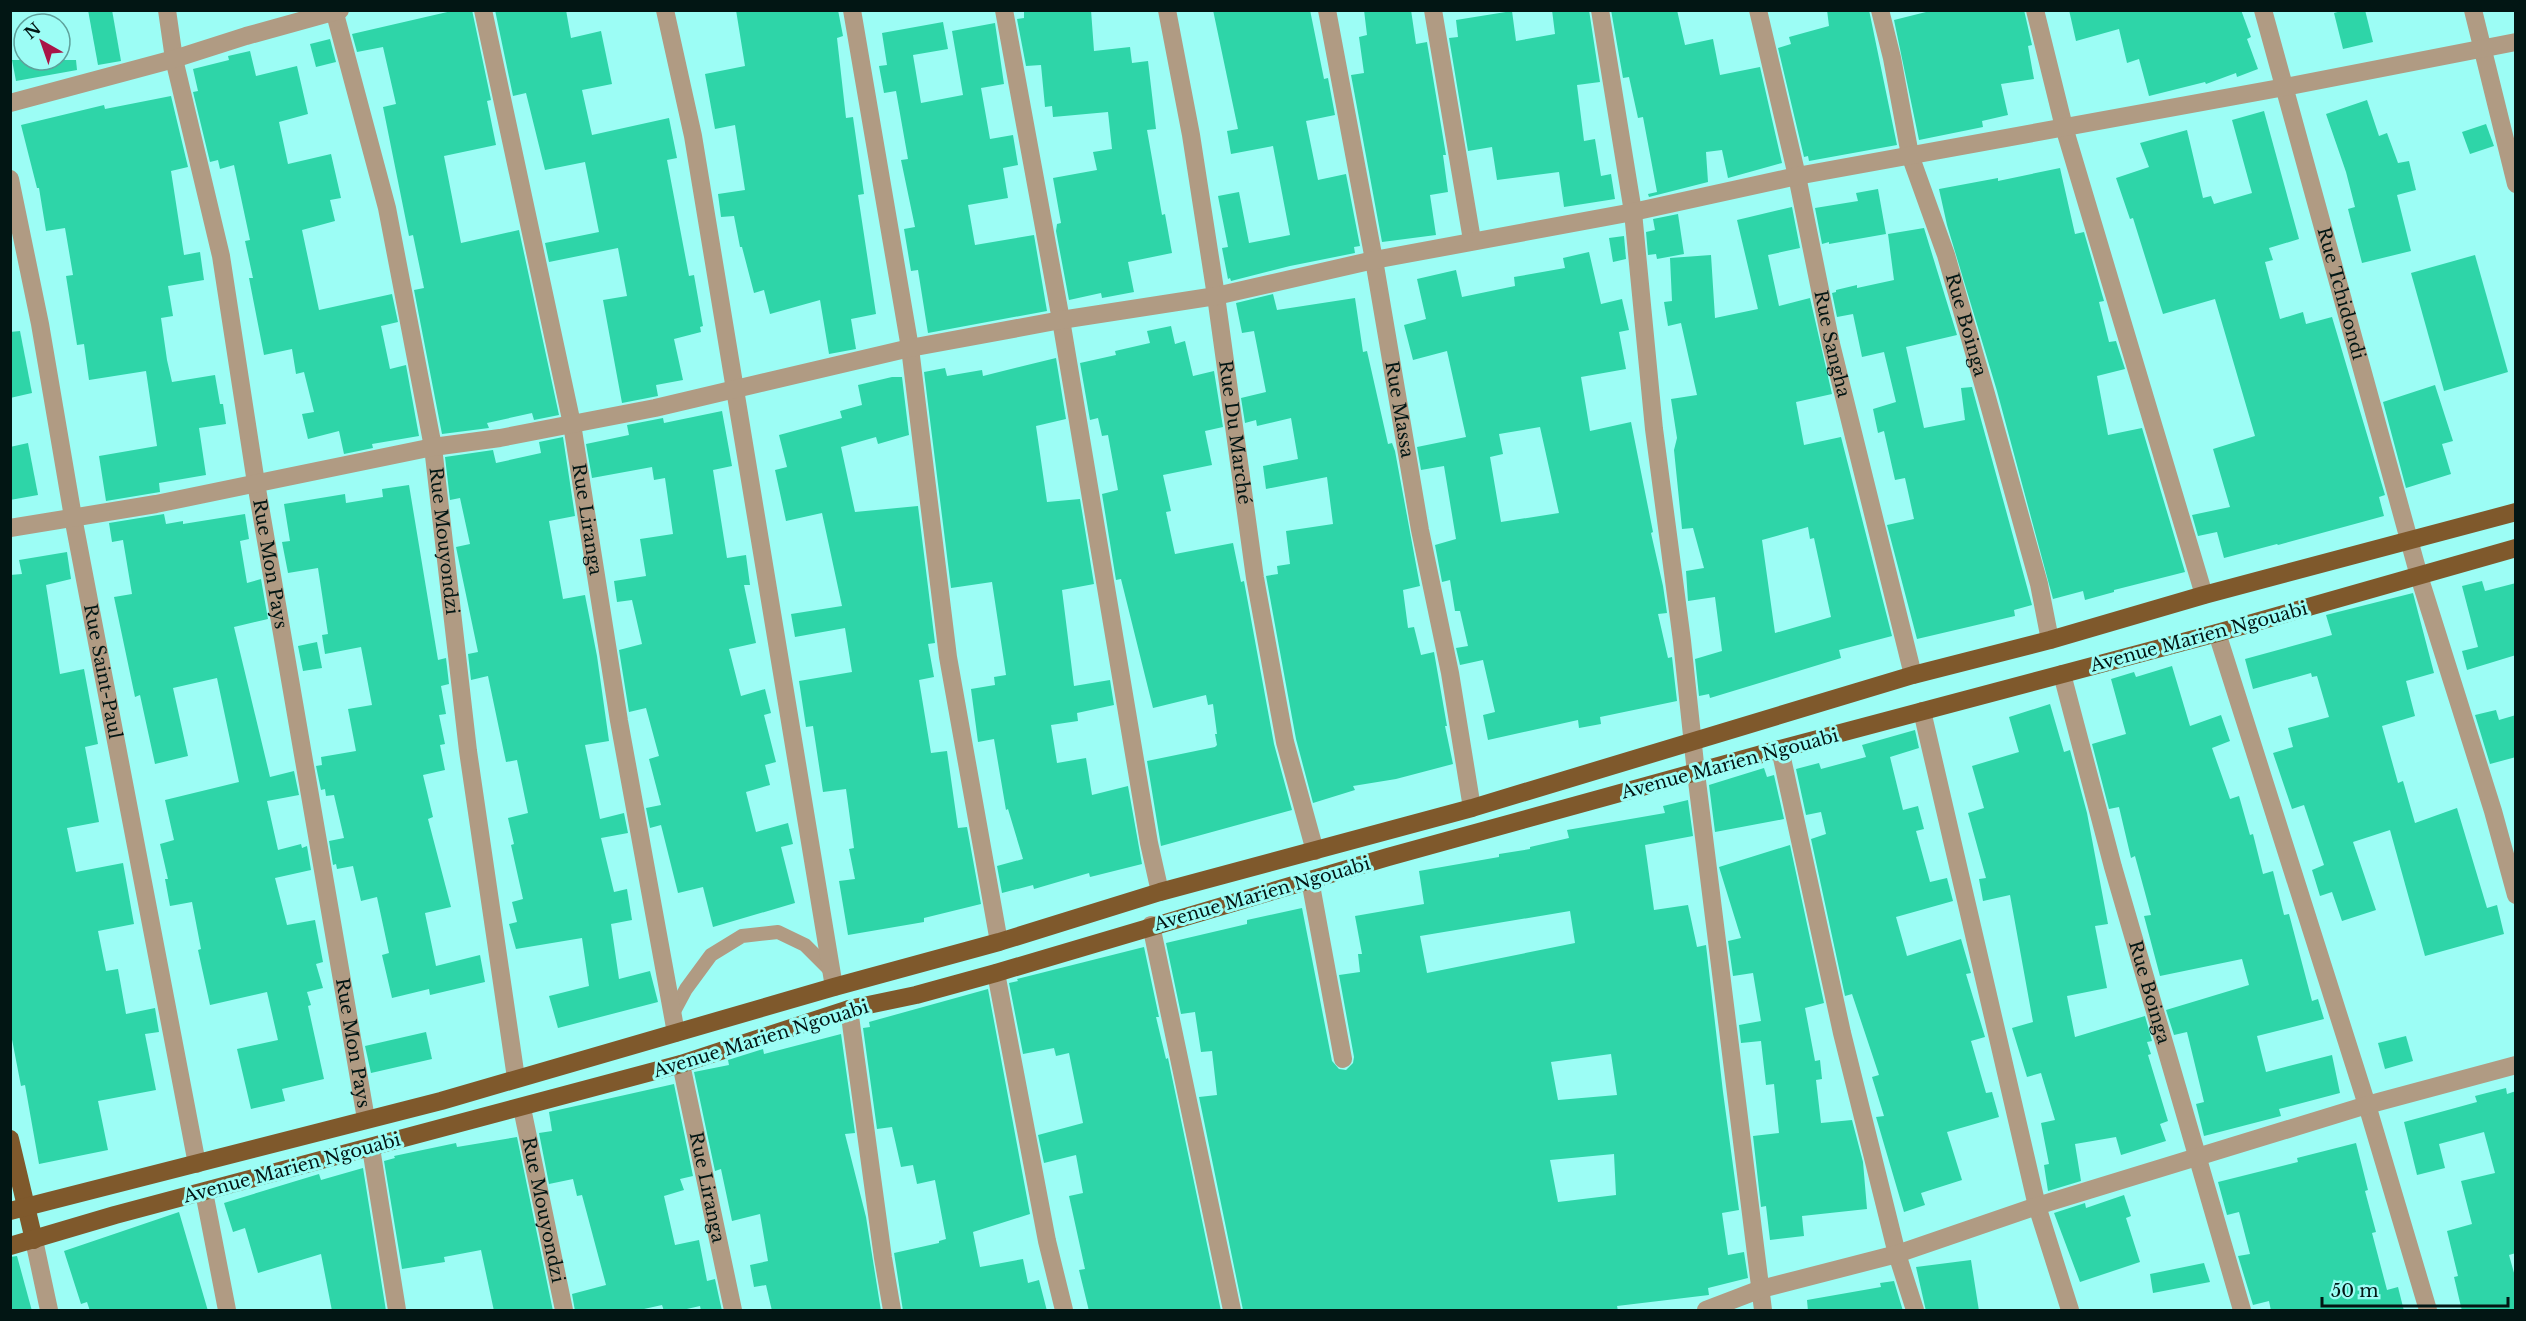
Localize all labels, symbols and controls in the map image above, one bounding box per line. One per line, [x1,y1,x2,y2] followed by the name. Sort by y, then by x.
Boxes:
[12,12,72,72] north arrow
[20,18,45,43] text: N
[2312,225,2370,362] street label: Rue Tchidondi
[1941,270,1991,379] street label: Rue Boinga
[1809,289,1855,400] street label: Rue Sangha
[1214,359,1256,506] street label: Rue Du Marché
[1380,359,1419,459] street label: Rue Massa
[567,462,607,577] street label: Rue Liranga
[424,466,463,616] street label: Rue Mouyondzi
[248,497,292,631] street label: Rue Mon Pays
[2087,597,2310,677] street label: Avenue Marien Ngouabi
[79,602,126,741] street label: Rue Saint-Paul
[1618,724,1841,804] street label: Avenue Marien Ngouabi
[1150,853,1373,936] street label: Avenue Marien Ngouabi
[2124,938,2175,1046] street label: Rue Boinga
[331,976,375,1110] street label: Rue Mon Pays
[650,996,871,1083] street label: Avenue Marien Ngouabi
[180,1128,403,1208] street label: Avenue Marien Ngouabi
[685,1130,729,1245] street label: Rue Liranga
[517,1135,569,1285] street label: Rue Mouyondzi
[2322,1270,2508,1308] scale bar
[2331,1280,2379,1302] text: 50 m

